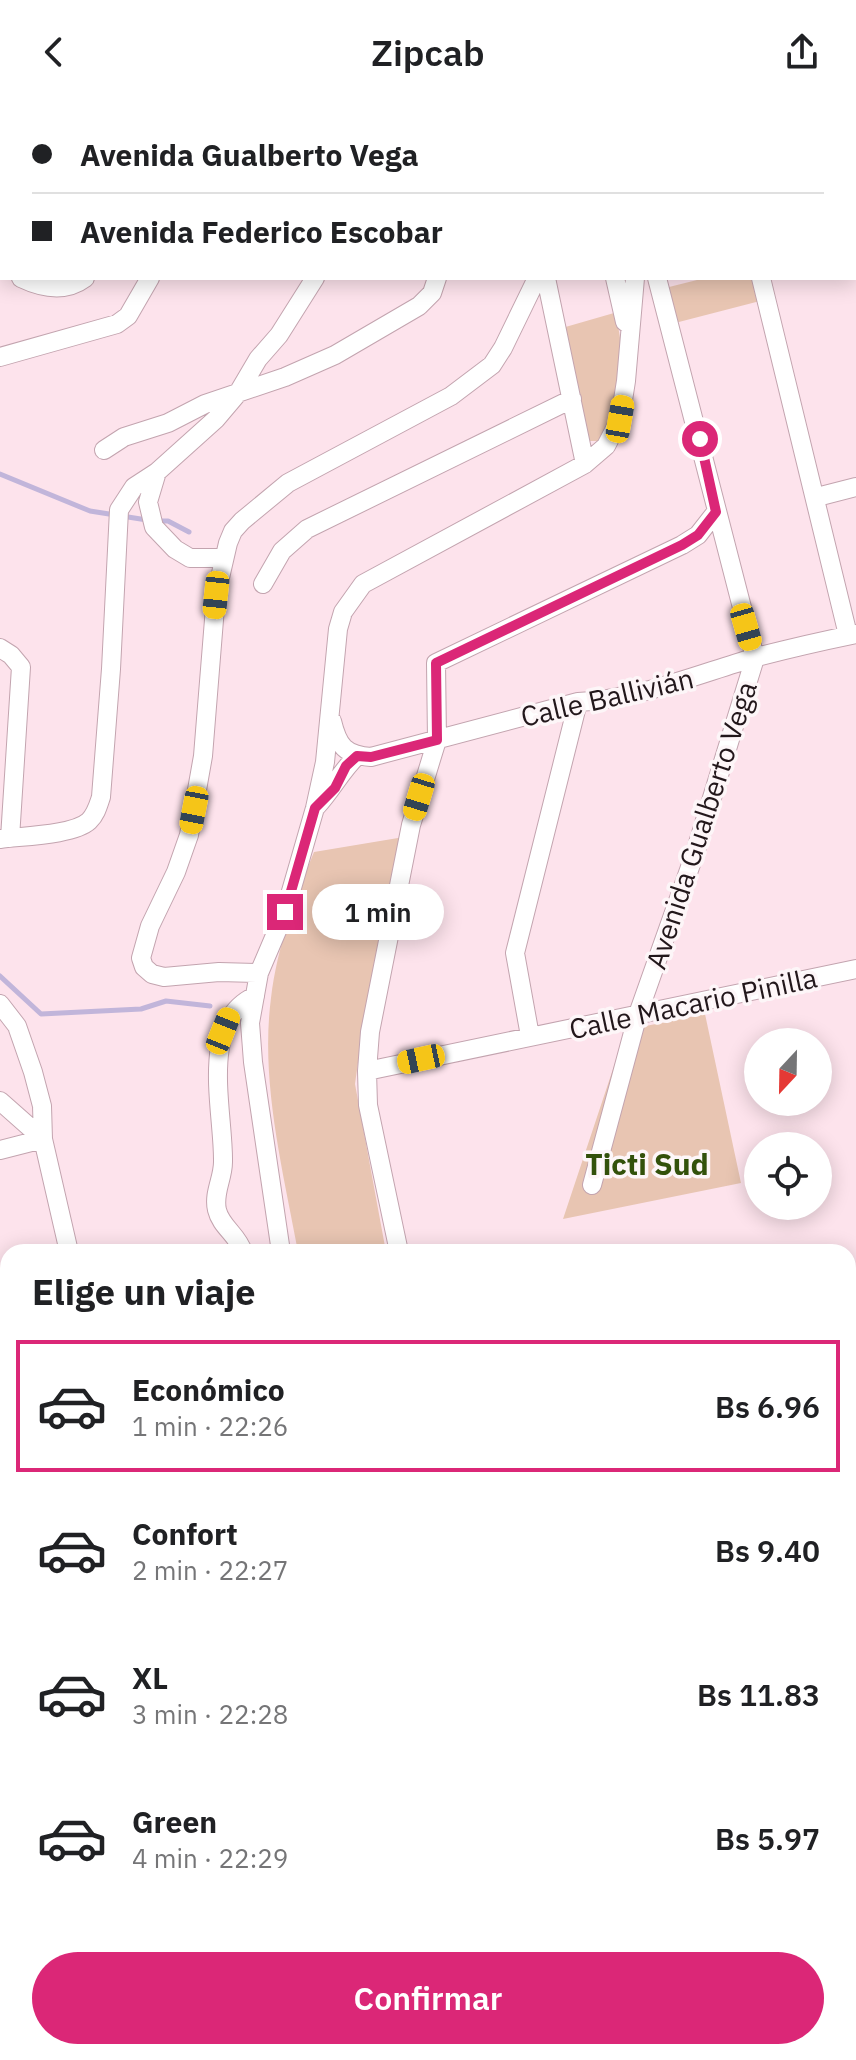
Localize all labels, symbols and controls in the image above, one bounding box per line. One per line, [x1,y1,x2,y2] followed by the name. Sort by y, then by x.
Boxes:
[371,29,485,76] text: Zipcab
[32,30,76,74] icon: back
[780,30,824,74] icon: share
[80,135,418,174] text: Avenida Gualberto Vega
[80,212,443,251] text: Avenida Federico Escobar
[604,393,636,445] car
[682,421,718,457] route start
[202,570,230,620] car
[728,601,764,653] car
[517,659,697,735] street label: Calle Ballivián
[637,676,765,973] street label: Avenida Gualberto Vega
[401,771,437,823] car
[178,784,210,836] car
[313,884,445,940] callout: 1 min
[267,894,303,930] route end
[344,895,412,929] text: 1 min
[566,959,820,1047] street label: Calle Macario Pinilla
[203,1004,243,1058] car
[744,1028,832,1116] north arrow
[744,1028,832,1220] map controls
[395,1042,447,1076] car
[744,1132,832,1220] button: locate
[585,1144,709,1183] district label: Ticti Sud
[32,1268,256,1315] text: Elige un viaje
[36,1370,108,1442] icon: car
[132,1370,285,1409] text: Económico
[715,1387,820,1426] text: Bs 6.96
[132,1409,288,1443] text: 1 min · 22:26
[36,1514,108,1586] icon: car
[132,1514,238,1553] text: Confort
[715,1531,820,1570] text: Bs 9.40
[132,1553,288,1587] text: 2 min · 22:27
[36,1658,108,1730] icon: car
[132,1658,168,1697] text: XL
[697,1675,820,1714] text: Bs 11.83
[132,1697,288,1731] text: 3 min · 22:28
[36,1802,108,1874] icon: car
[132,1802,217,1841] text: Green
[715,1819,820,1858] text: Bs 5.97
[132,1841,288,1875] text: 4 min · 22:29
[32,1952,824,2044] button: Confirmar

